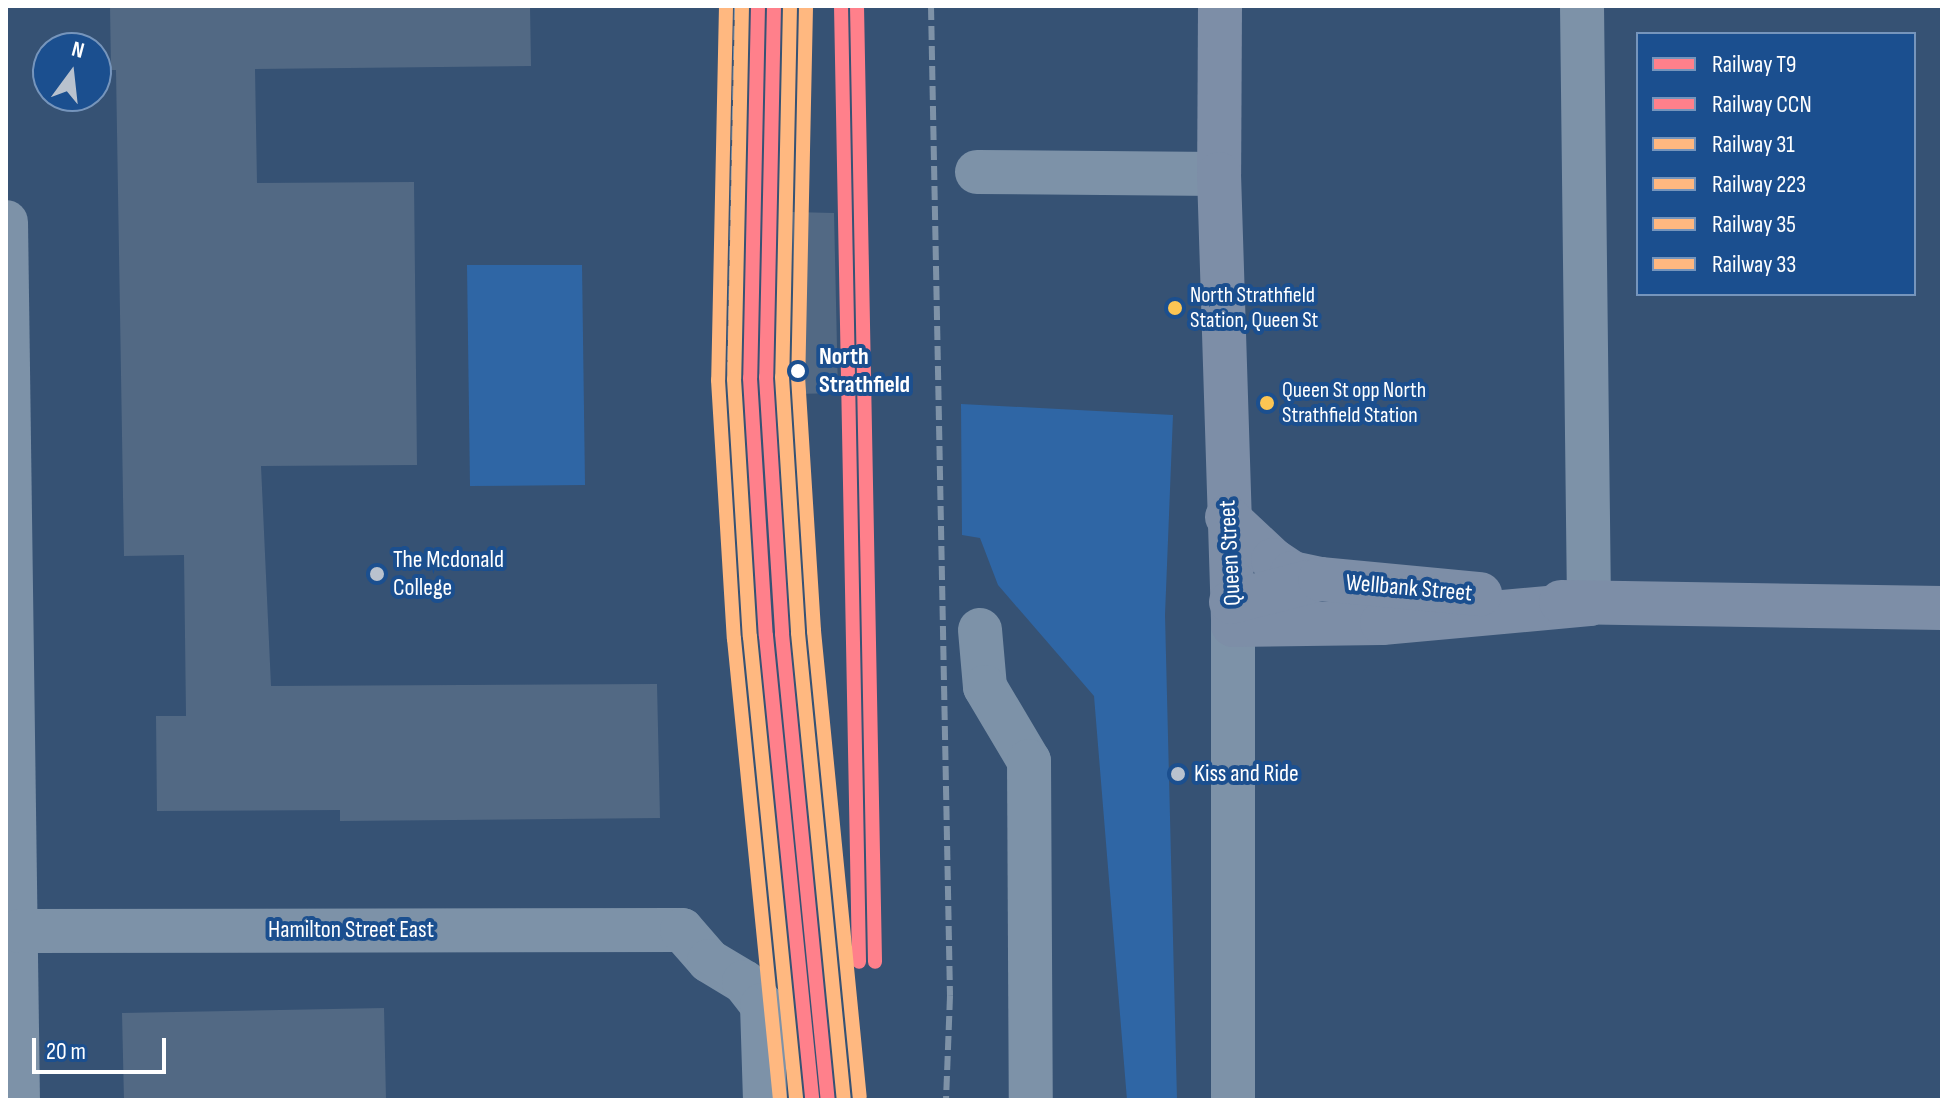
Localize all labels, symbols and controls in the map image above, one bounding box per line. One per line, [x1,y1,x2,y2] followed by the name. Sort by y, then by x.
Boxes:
[32,32,112,112] north arrow
[1636,32,1916,296] legend
[69,36,87,65] text: N
[1712,50,1796,79] text: Railway T9
[1712,90,1812,119] text: Railway CCN
[1712,130,1795,159] text: Railway 31
[1712,170,1806,199] text: Railway 223
[1712,210,1796,239] text: Railway 35
[1712,250,1796,279] text: Railway 33
[1190,282,1318,334] place label: North Strathfield Station, Queen St
[1167,300,1183,316] marker: North Strathfield Station, Queen St
[819,343,910,399] place label: North Strathfield
[784,357,812,385] marker: North Strathfield
[1282,377,1426,428] place label: Queen St opp North Strathfield Station
[1259,395,1275,411] marker: Queen St opp North Strathfield Station
[1213,499,1247,607] street label: Queen Street
[393,546,504,602] place label: The Mcdonald College
[368,565,386,583] marker: The Mcdonald College
[1345,568,1473,608] street label: Wellbank Street
[1194,760,1299,788] place label: Kiss and Ride
[1169,765,1187,783] marker: Kiss and Ride
[268,916,434,944] street label: Hamilton Street East
[36,1022,170,1072] scale bar
[46,1037,86,1066] text: 20 m

